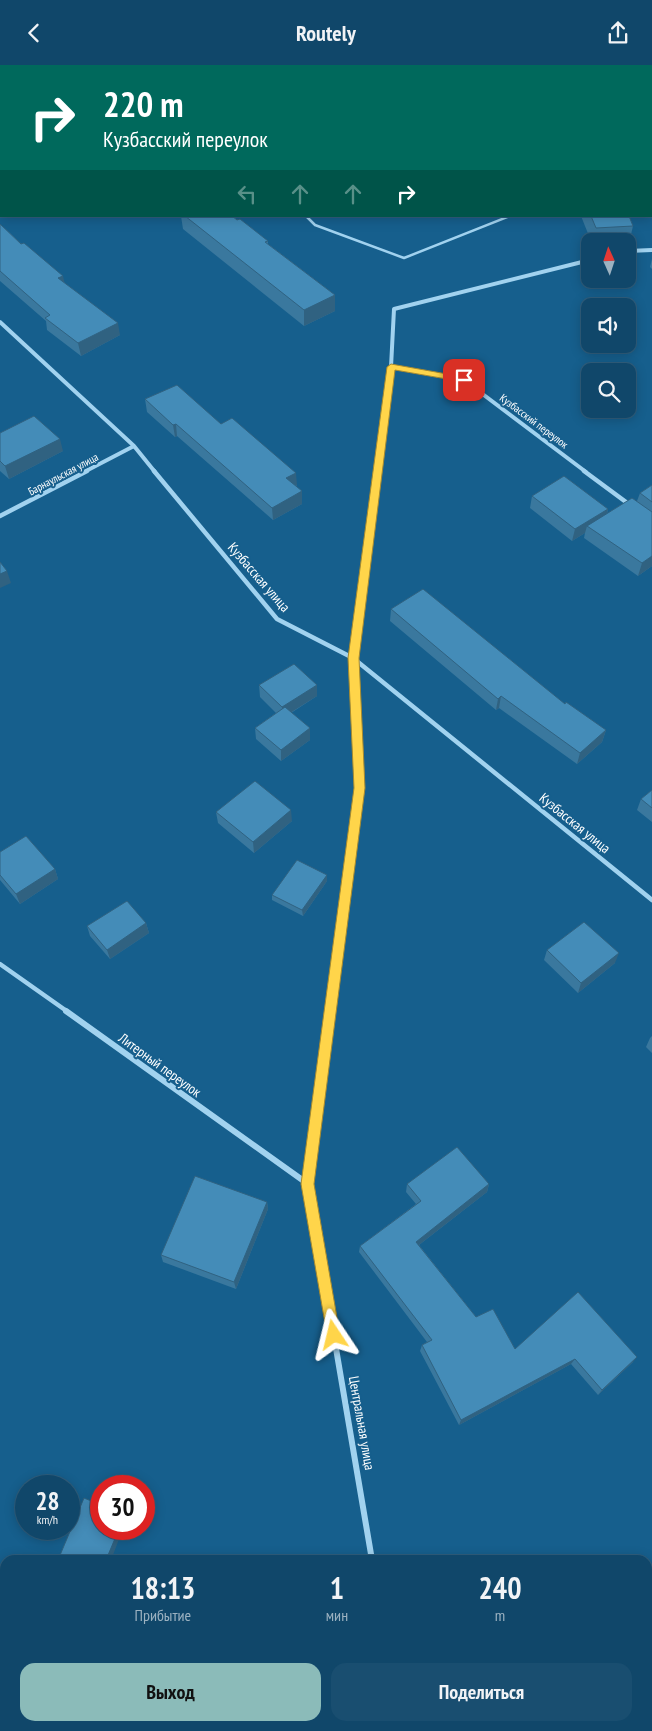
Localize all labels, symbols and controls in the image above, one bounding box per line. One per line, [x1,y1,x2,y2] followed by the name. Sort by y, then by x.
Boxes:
[20,19,48,47] icon: back
[296,19,356,47] text: Routely
[604,19,632,47] icon: share
[103,81,184,127] text: 220 m
[20,85,85,150] icon: right
[103,125,268,153] text: Кузбасский переулок
[233,180,261,208] icon: left
[286,180,314,208] icon: ahead
[339,180,367,208] icon: ahead
[392,180,420,208] icon: right
[581,233,636,287] north arrow
[581,233,636,418] map controls
[581,298,636,353] button: sound
[443,359,485,401] pin
[581,363,636,418] button: search
[450,366,478,394] icon: arrive
[497,391,572,452] street label: Кузбасский переулок
[26,450,100,498] street label: Барнаульская улица
[224,538,294,616] street label: Кузбасская улица
[536,789,614,857] street label: Кузбасская улица
[114,1028,205,1101] street label: Литерный переулок
[307,1308,359,1360] position arrow
[345,1375,379,1471] street label: Центральная улица
[90,1475,155,1540] speed limit sign: 30
[36,1485,59,1517] text: 28
[37,1512,58,1527] text: km/h
[130,1568,195,1607] text: 18:13
[330,1568,344,1607] text: 1
[479,1568,522,1607] text: 240
[135,1605,191,1625] text: Прибытие
[326,1605,348,1625] text: мин
[495,1605,505,1625] text: m
[20,1663,321,1721] button: Выход
[331,1663,632,1721] button: Поделиться

